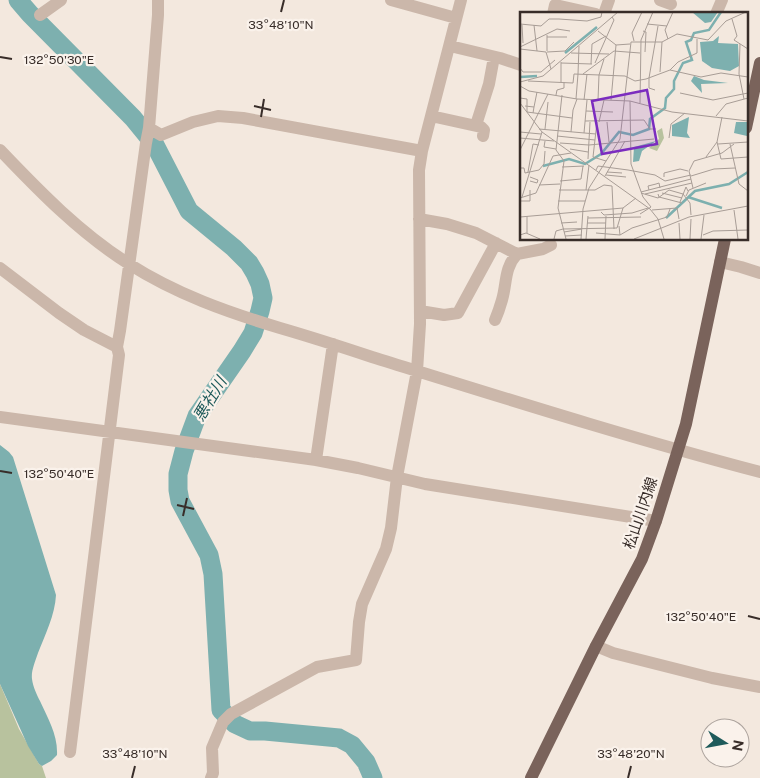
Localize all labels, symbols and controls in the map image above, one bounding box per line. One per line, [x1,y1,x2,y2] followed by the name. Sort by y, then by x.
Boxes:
[520,12,748,240] inset map
[248,18,314,32] text: 33°48'10"N
[24,53,94,67] text: 132°50'30"E
[189,372,232,424] water label: 悪社川
[24,467,94,481] text: 132°50'40"E
[620,475,660,551] street label: 松山川内線
[666,610,736,624] text: 132°50'40"E
[700,718,750,768] north arrow
[729,739,747,752] text: N
[102,747,168,761] text: 33°48'10"N
[597,747,665,761] text: 33°48'20"N

